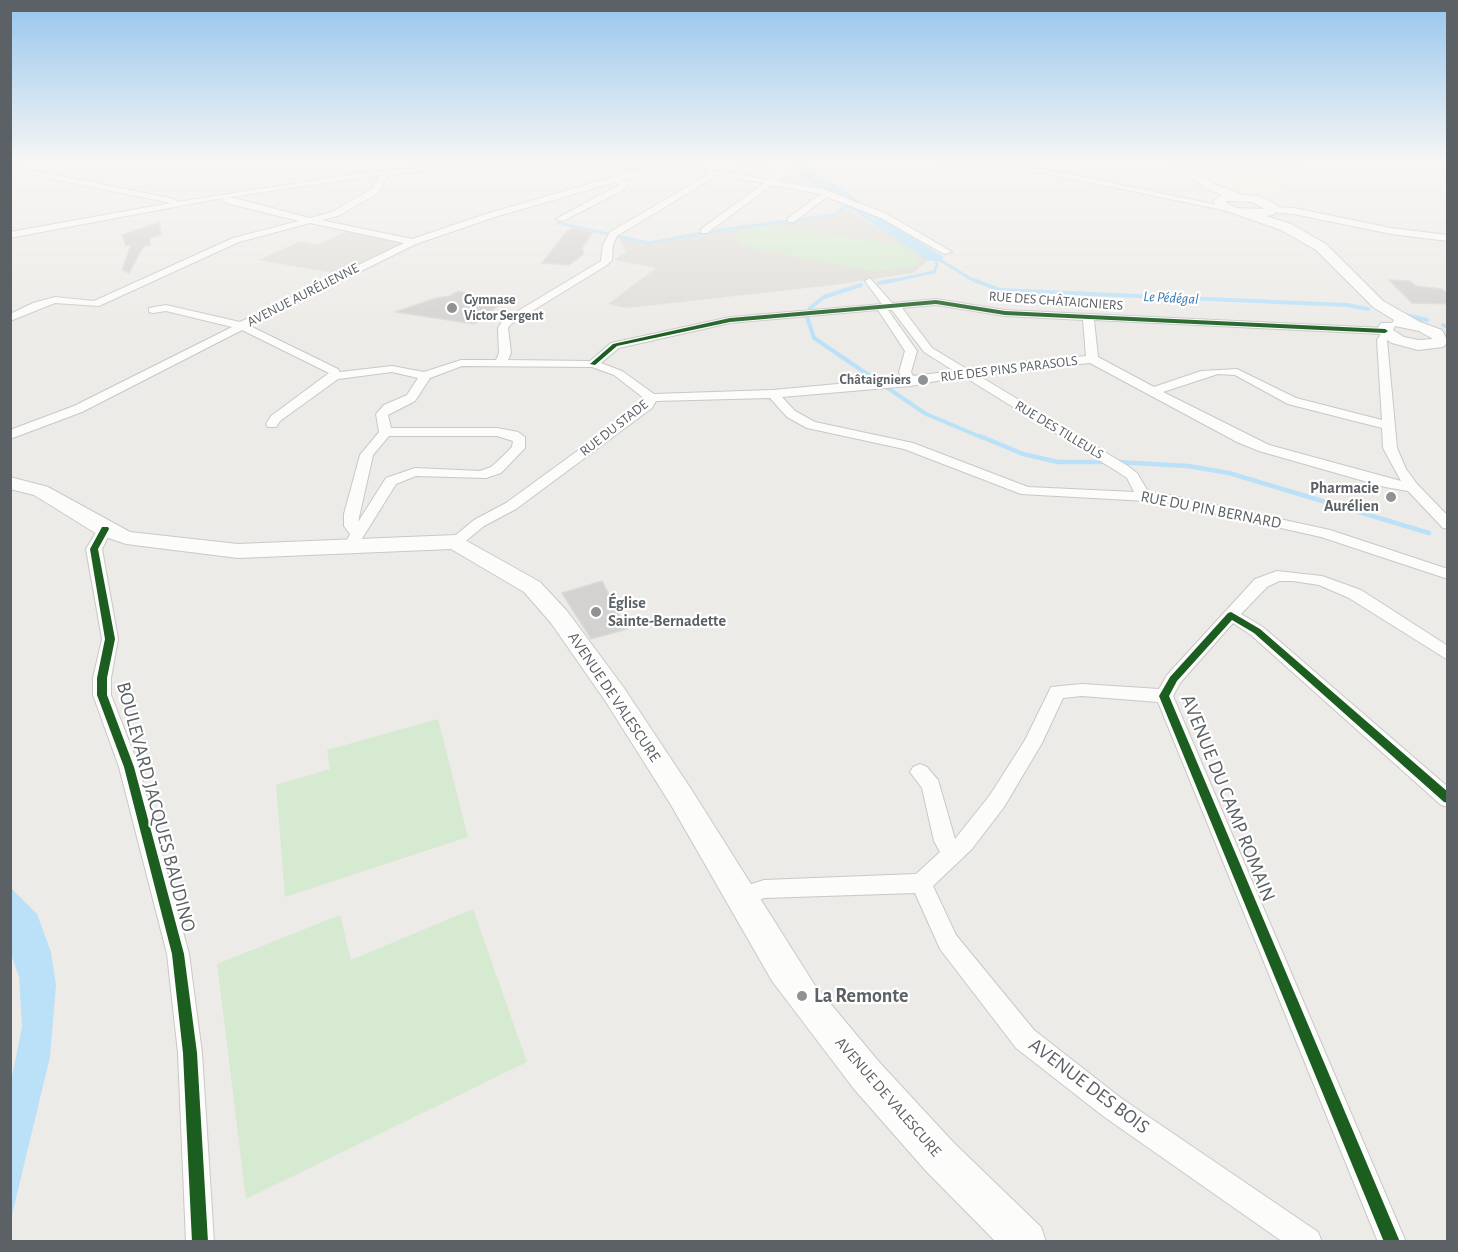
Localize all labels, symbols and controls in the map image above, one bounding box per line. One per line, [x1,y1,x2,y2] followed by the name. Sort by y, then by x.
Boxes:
[244,260,362,330] street label: AVENUE AURÉLIENNE
[988,288,1124,314] street label: RUE DES CHÂTAIGNIERS
[1143,288,1199,308] water label: Le Pédégal
[464,292,544,324] place label: Gymnase Victor Sergent
[445,301,459,315] marker: Gymnase Victor Sergent
[939,352,1079,386] street label: RUE DES PINS PARASOLS
[839,372,911,388] place label: Châtaigniers
[916,373,930,387] marker: Châtaigniers
[577,396,651,460] street label: RUE DU STADE
[1012,397,1106,463] street label: RUE DES TILLEULS
[1310,478,1379,516] place label: Pharmacie Aurélien
[1139,487,1283,533] street label: RUE DU PIN BERNARD
[1384,490,1398,504] marker: Pharmacie Aurélien
[608,593,726,631] place label: Église Sainte-Bernadette
[589,605,603,619] marker: Église Sainte-Bernadette
[563,628,665,766] street label: AVENUE DE VALESCURE
[111,679,201,935] street label: BOULEVARD JACQUES BAUDINO
[1175,691,1281,905] street label: AVENUE DU CAMP ROMAIN
[814,984,908,1008] place label: La Remonte
[795,989,809,1003] marker: La Remonte
[831,1033,945,1161] street label: AVENUE DE VALESCURE
[1024,1033,1154,1139] street label: AVENUE DES BOIS

